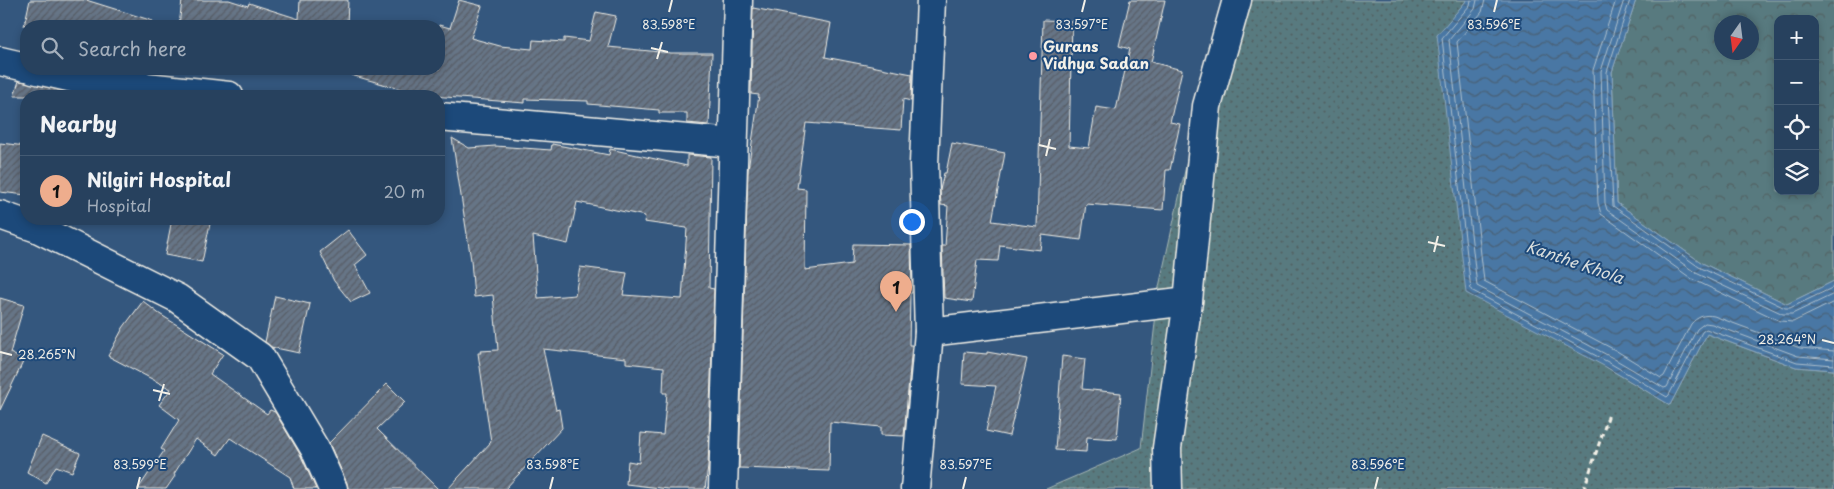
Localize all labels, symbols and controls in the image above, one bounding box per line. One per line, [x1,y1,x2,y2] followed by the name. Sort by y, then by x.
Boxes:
[642,15,696,33] text: 83.598°E
[1056,15,1108,33] text: 83.597°E
[1467,15,1521,33] text: 83.596°E
[1714,15,1759,60] north arrow
[1774,15,1819,195] map controls
[1774,15,1819,60] button: +
[20,20,445,75] search box
[38,34,66,62] icon: search
[78,34,187,62] text: Search here
[1043,34,1149,74] place label: Gurans Vidhya Sadan
[1027,50,1039,62] marker: Gurans Vidhya Sadan
[1774,60,1819,105] button: −
[1774,105,1819,150] button: locate
[40,107,117,139] text: Nearby
[1774,150,1819,195] button: layers
[87,165,231,193] text: Nilgiri Hospital
[52,179,60,203] text: 1
[384,179,425,203] text: 20 m
[87,193,151,217] text: Hospital
[899,209,925,235] your location
[1523,233,1628,289] water label: Kanthe Khola
[880,271,912,312] pin: 1
[1758,330,1816,348] text: 28.264°N
[18,345,76,363] text: 28.265°N
[113,455,167,473] text: 83.599°E
[526,455,580,473] text: 83.598°E
[940,455,992,473] text: 83.597°E
[1351,455,1405,473] text: 83.596°E

